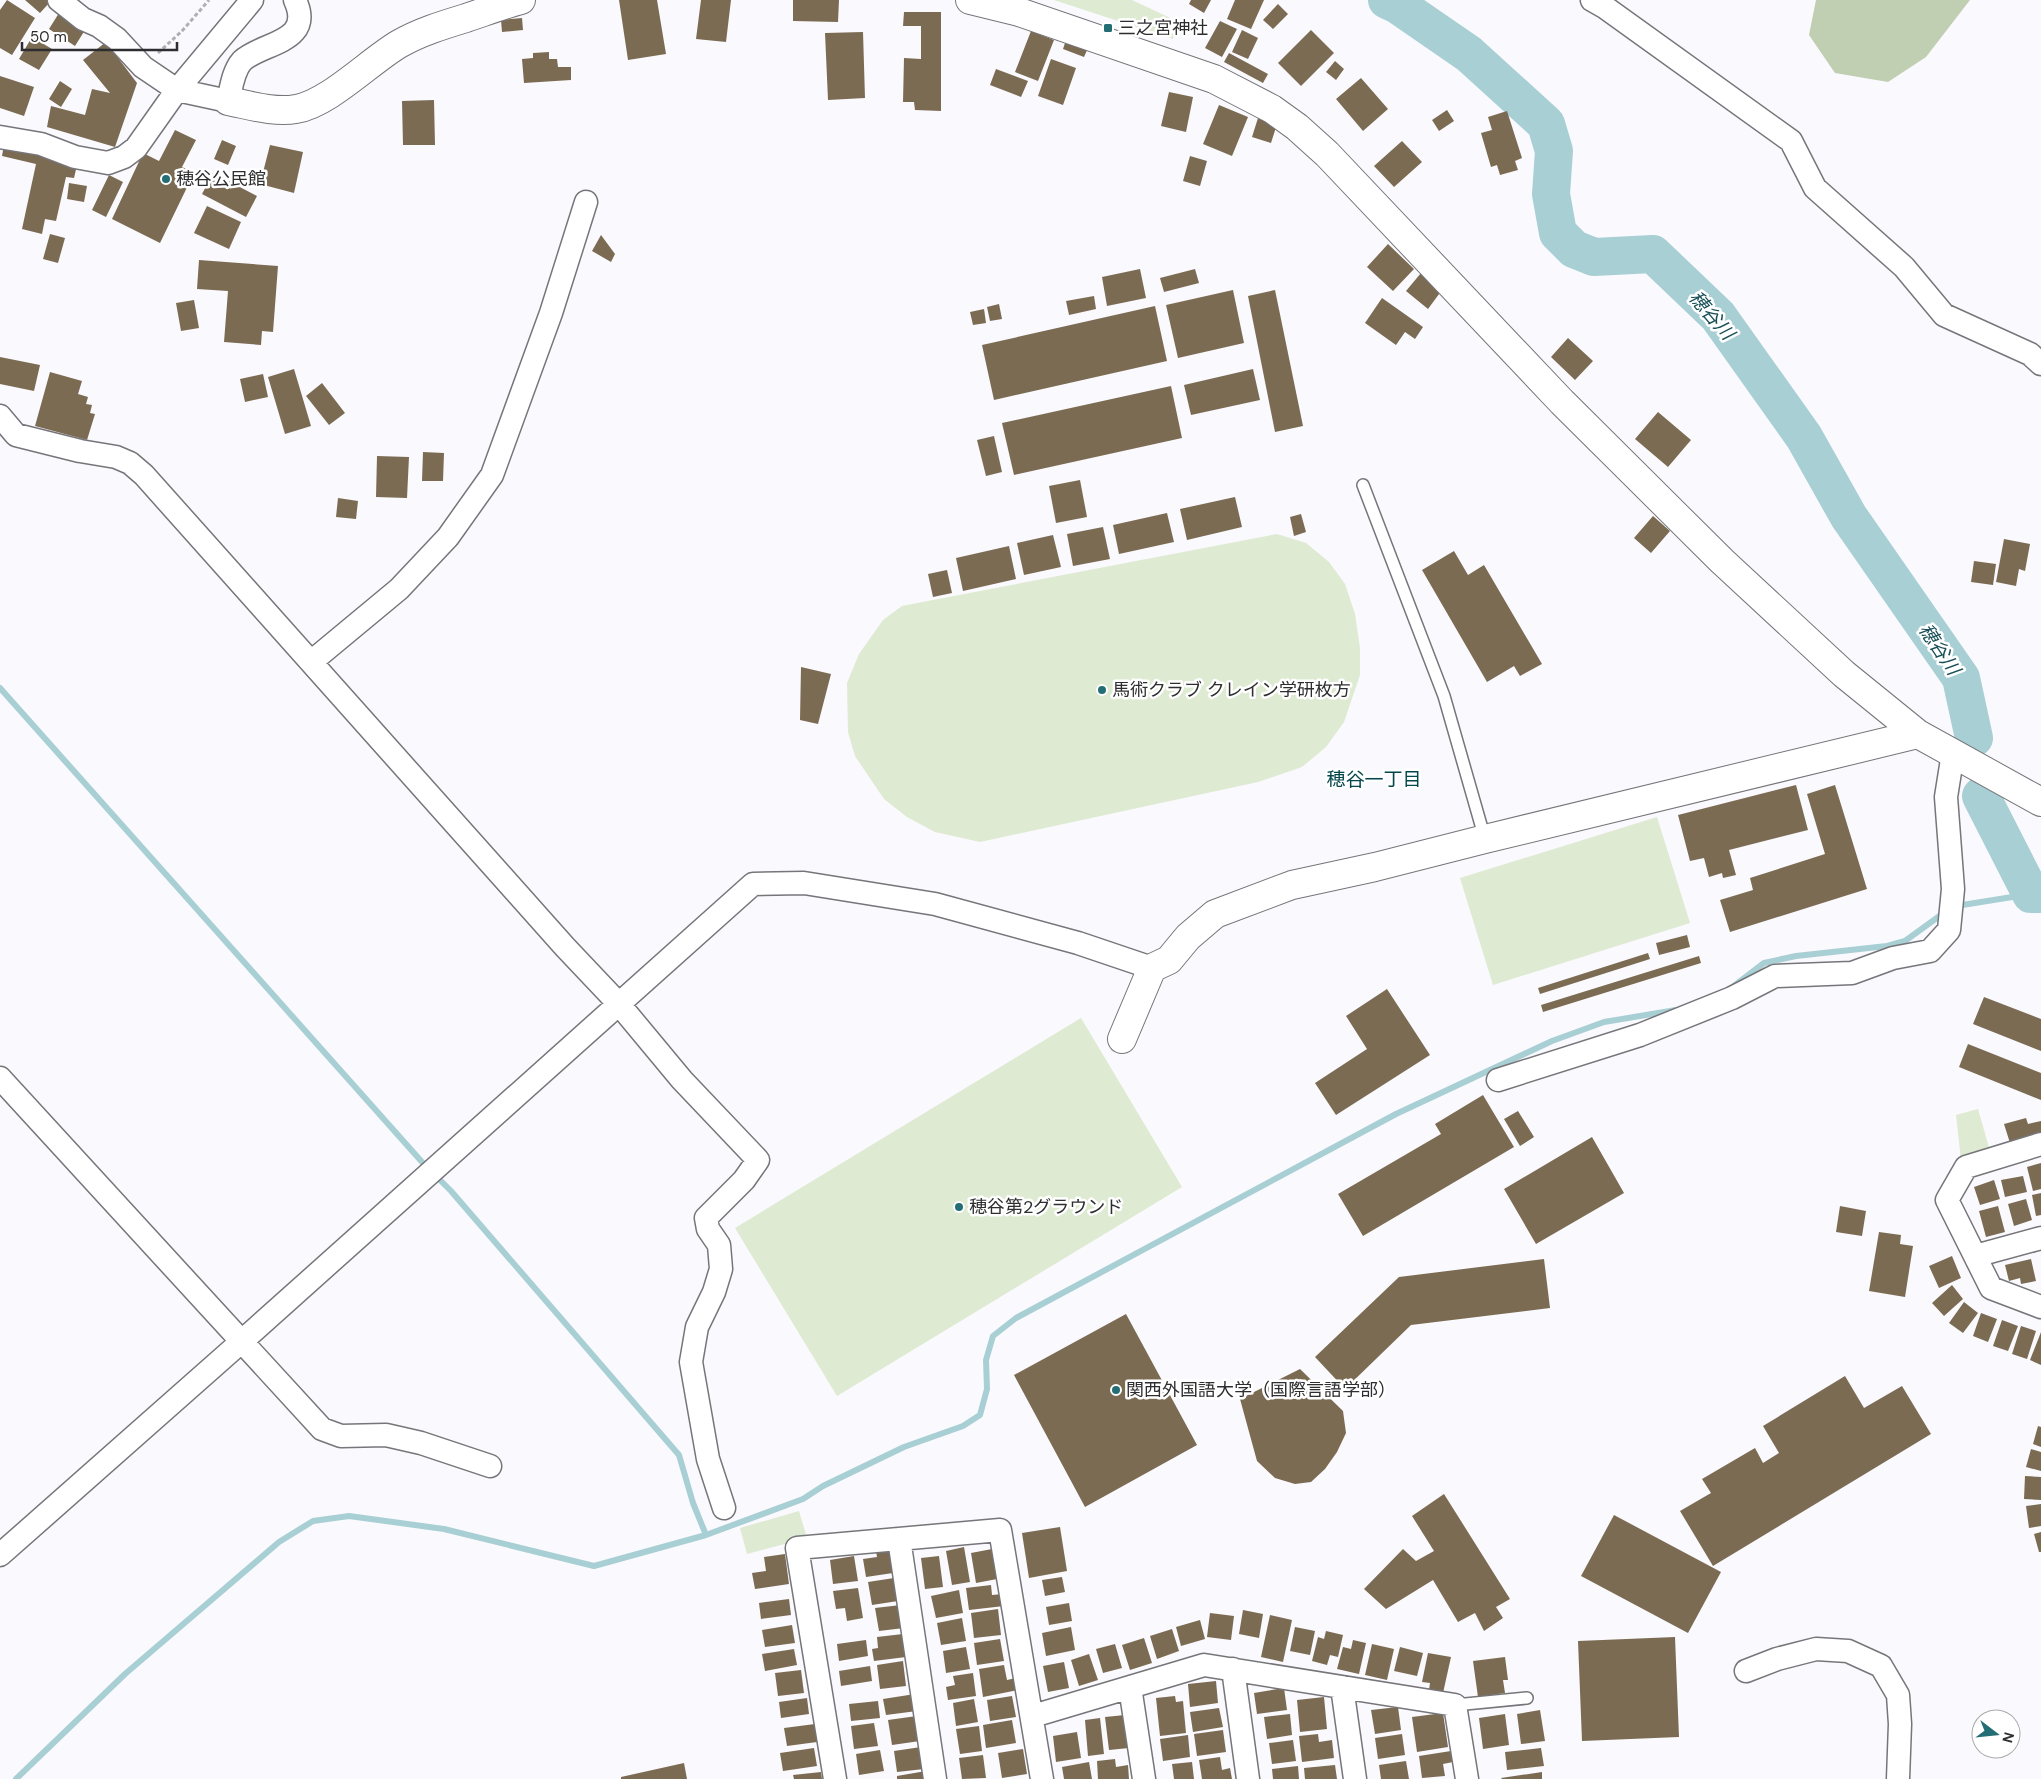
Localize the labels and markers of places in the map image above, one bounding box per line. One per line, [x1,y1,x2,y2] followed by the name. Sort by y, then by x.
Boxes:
[1118,16,1208,40] place label: 三之宮神社
[1102,22,1114,34] marker: 三之宮神社
[176,167,266,191] place label: 穂谷公民館
[160,173,172,185] marker: 穂谷公民館
[1112,678,1351,702] place label: 馬術クラブ クレイン学研枚方
[1096,684,1108,696] marker: 馬術クラブ クレイン学研枚方
[969,1195,1123,1219] place label: 穂谷第2グラウンド
[953,1201,965,1213] marker: 穂谷第2グラウンド
[1126,1378,1396,1402] place label: 関西外国語大学（国際言語学部）
[1110,1384,1122,1396] marker: 関西外国語大学（国際言語学部）

